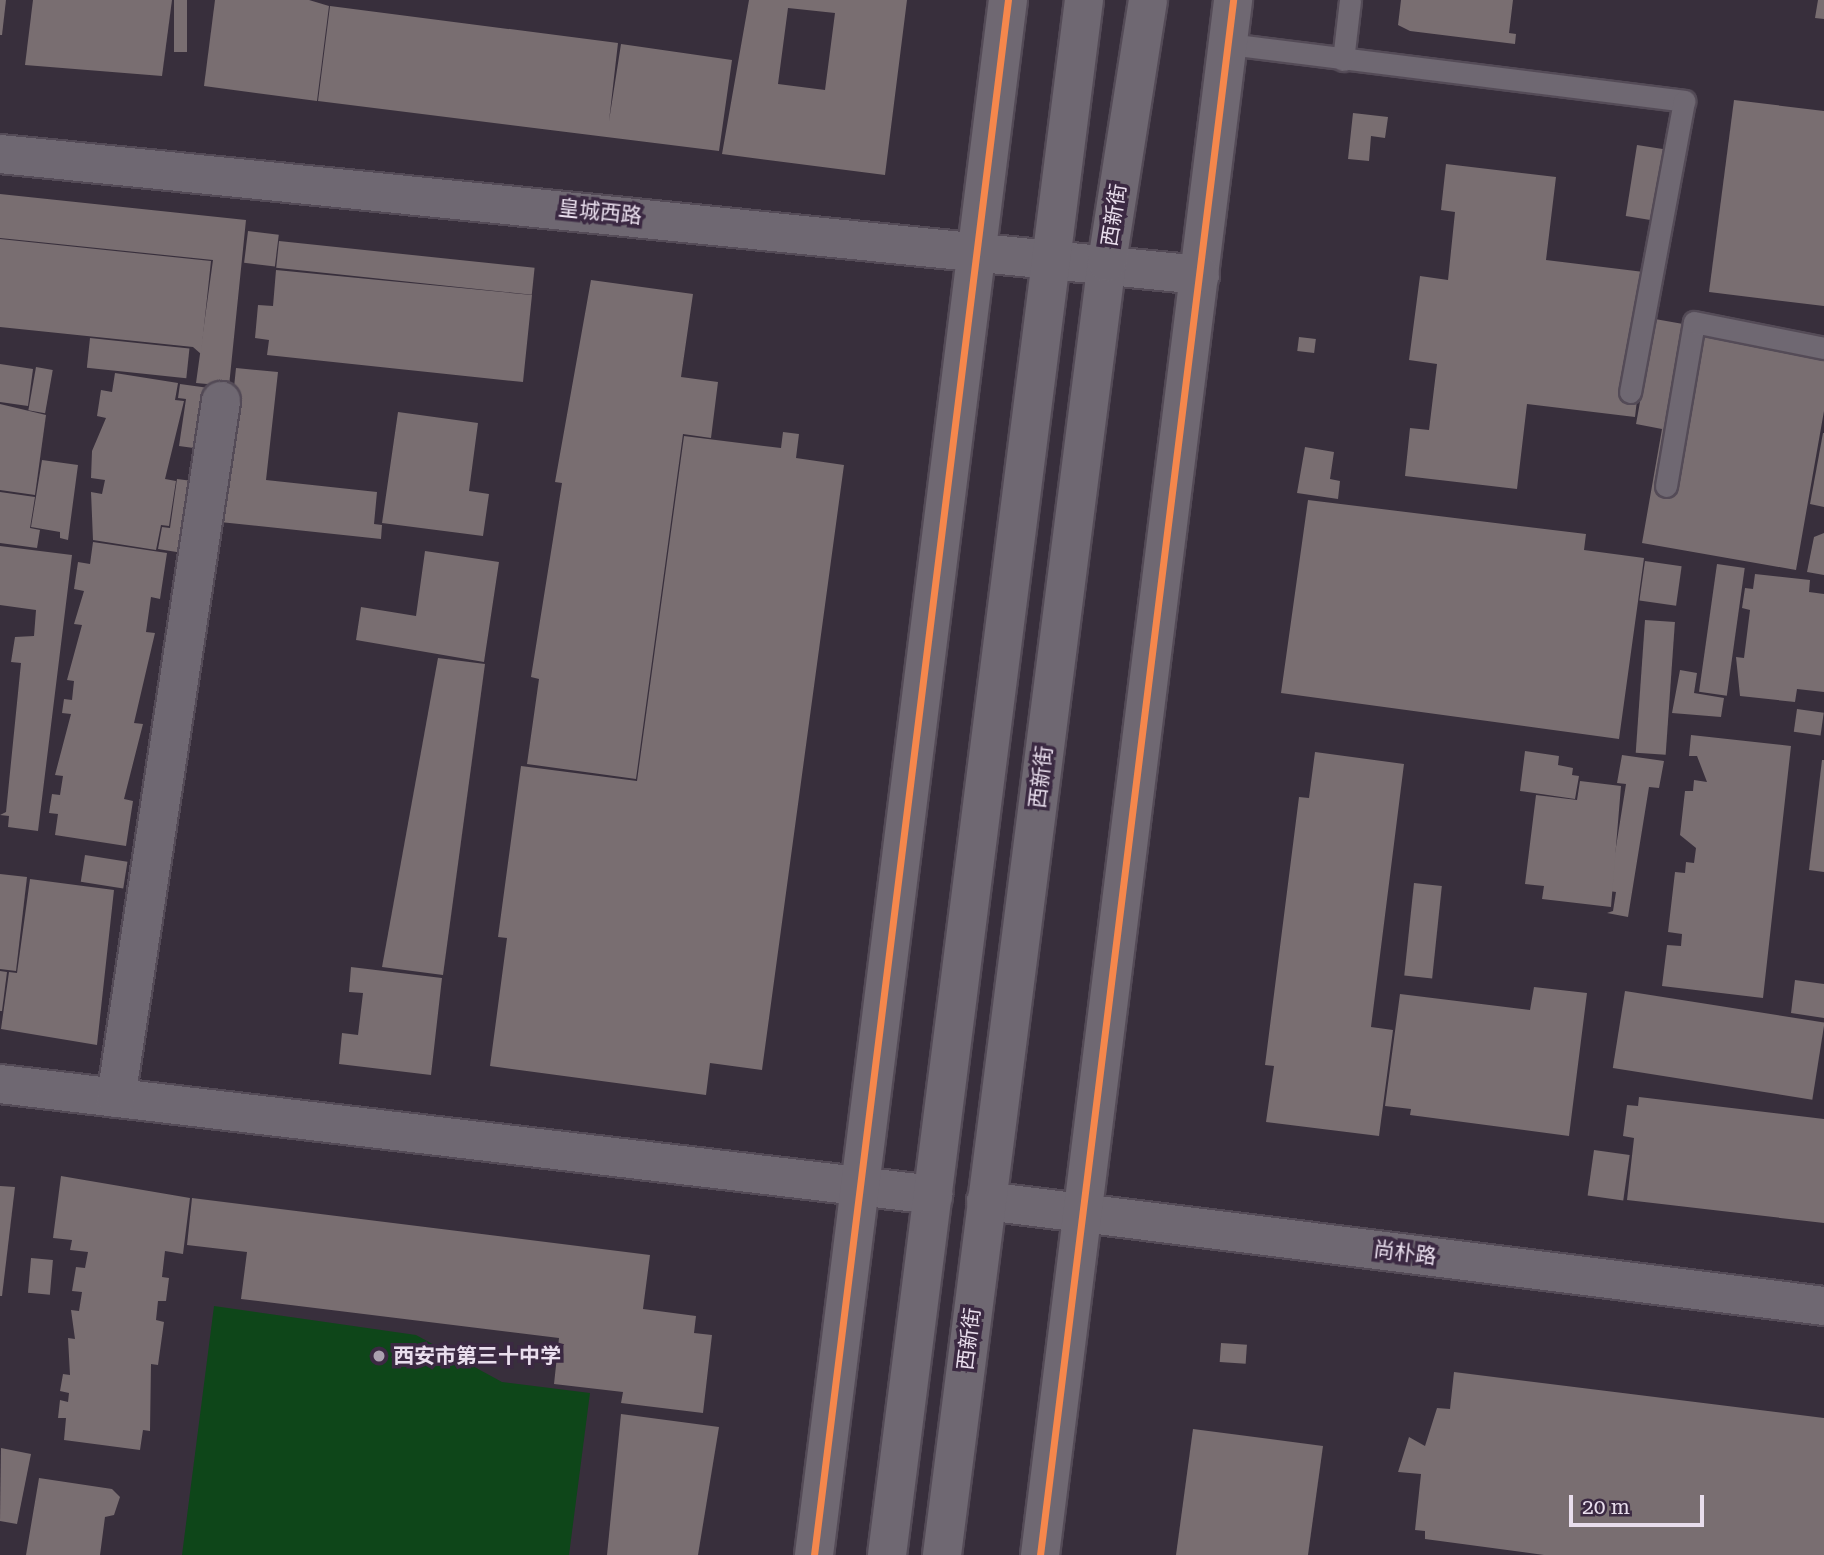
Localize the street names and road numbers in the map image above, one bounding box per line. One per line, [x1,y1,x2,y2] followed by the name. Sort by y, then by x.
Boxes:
[1097,182,1131,248] street label: 西新街
[557,195,643,229] street label: 皇城西路
[1025,744,1057,810] street label: 西新街
[1372,1237,1438,1269] street label: 尚朴路
[953,1306,985,1372] street label: 西新街

